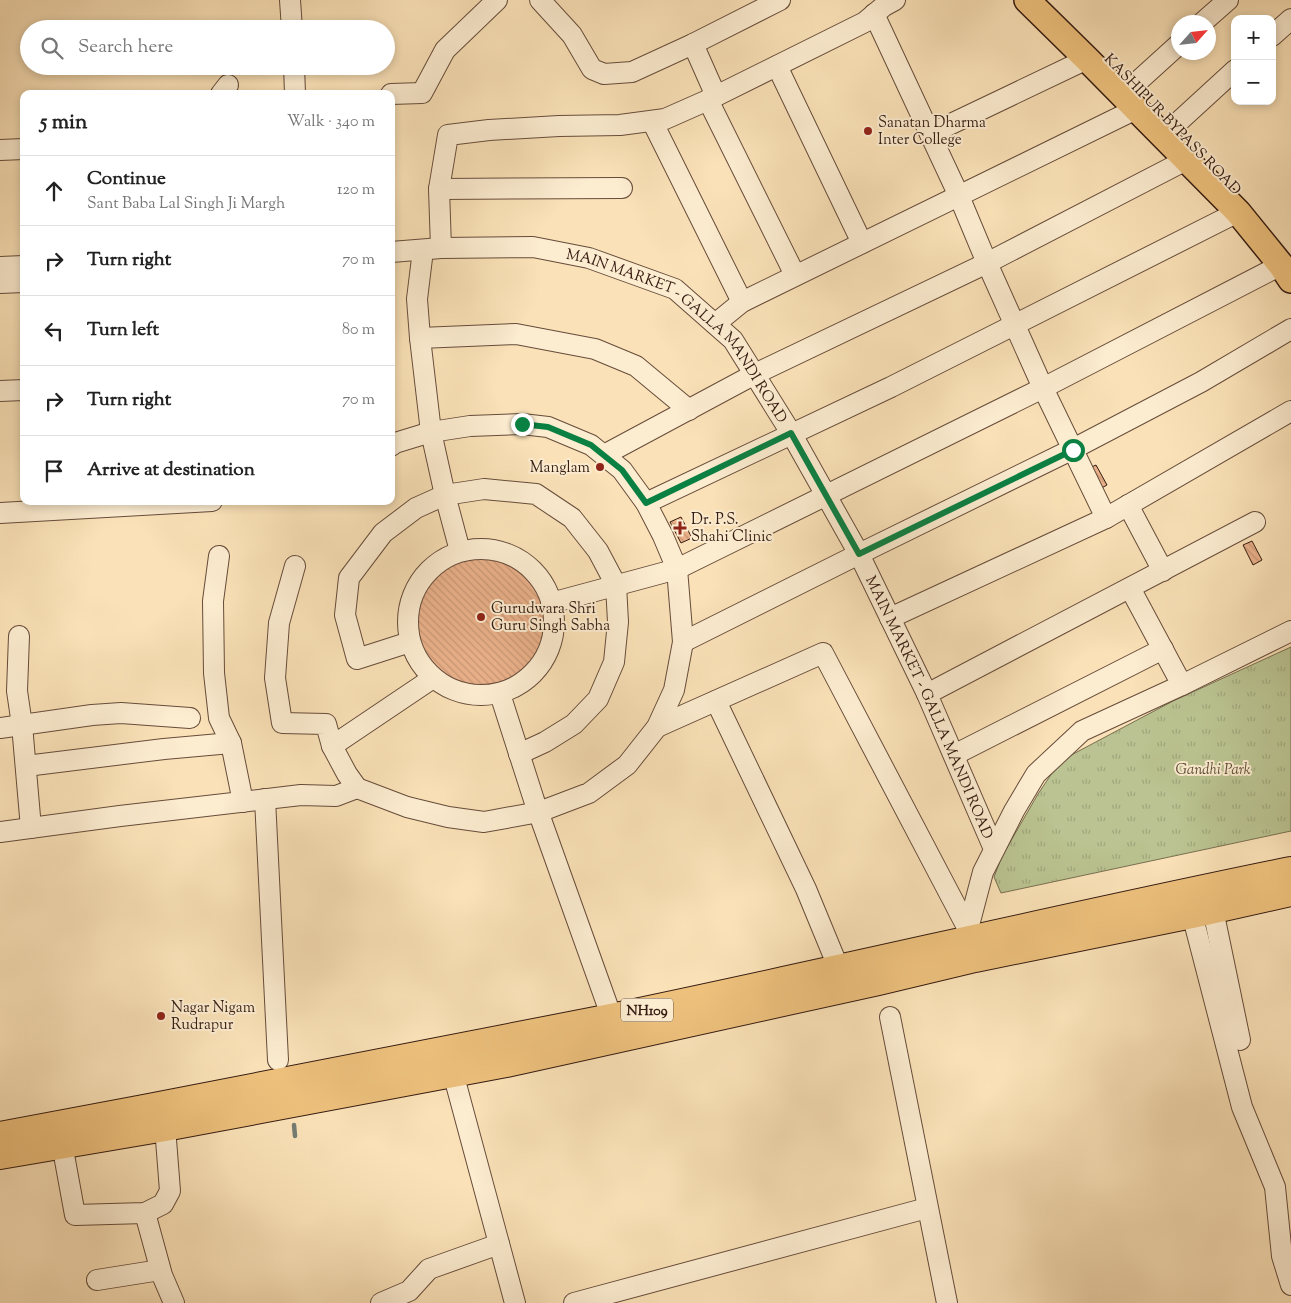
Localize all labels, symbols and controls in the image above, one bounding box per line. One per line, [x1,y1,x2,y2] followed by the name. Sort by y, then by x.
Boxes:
[1171,15,1216,60] north arrow
[1231,15,1276,105] map controls
[1231,15,1276,60] button: +
[20,20,395,75] search box
[38,34,66,62] icon: search
[78,34,173,61] text: Search here
[1099,50,1245,201] street label: KASHIPUR BYPASS ROAD
[1231,60,1276,105] button: −
[40,108,87,138] text: 5 min
[287,111,375,134] text: Walk · 340 m
[878,113,986,151] place label: Sanatan Dharma Inter College
[862,125,874,137] marker: Sanatan Dharma Inter College
[87,166,166,193] text: Continue
[40,177,68,205] icon: ahead
[337,179,375,202] text: 120 m
[87,193,285,216] text: Sant Baba Lal Singh Ji Margh
[564,245,791,428] street label: MAIN MARKET - GALLA MANDI ROAD
[40,247,68,275] icon: right
[87,247,171,274] text: Turn right
[342,249,375,272] text: 70 m
[40,317,68,345] icon: left
[87,317,159,344] text: Turn left
[342,319,375,342] text: 80 m
[40,387,68,415] icon: right
[87,387,171,414] text: Turn right
[342,389,375,412] text: 70 m
[511,413,534,436] route end
[1062,439,1085,462] route start
[40,457,68,485] icon: arrive
[87,457,255,484] text: Arrive at destination
[530,458,591,479] place label: Manglam
[594,461,606,473] marker: Manglam
[691,510,773,548] place label: Dr. P.S. Shahi Clinic
[673,521,687,535] marker: Dr. P.S. Shahi Clinic
[859,573,997,843] street label: MAIN MARKET - GALLA MANDI ROAD
[491,599,610,637] place label: Gurudwara Shri Guru Singh Sabha
[475,611,487,623] marker: Gurudwara Shri Guru Singh Sabha
[1175,760,1251,781] park label: Gandhi Park
[171,998,256,1036] place label: Nagar Nigam Rudrapur
[621,998,673,1022] road number: NH109
[155,1010,167,1022] marker: Nagar Nigam Rudrapur

